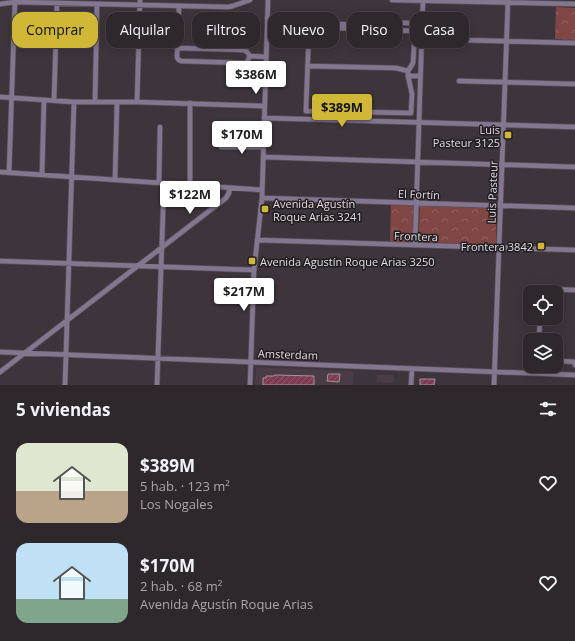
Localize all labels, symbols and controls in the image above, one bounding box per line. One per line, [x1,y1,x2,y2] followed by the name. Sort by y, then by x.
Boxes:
[12,12,98,48] chip: Comprar
[106,12,184,48] chip: Alquilar
[192,12,260,48] chip: Filtros
[268,12,339,48] chip: Nuevo
[347,12,402,48] chip: Piso
[410,12,469,48] chip: Casa
[228,61,284,95] pin: $386M
[235,65,277,83] text: $386M
[314,94,370,128] pin: $389M
[321,98,363,116] text: $389M
[214,121,270,155] pin: $170M
[433,122,500,150] place label: Luis Pasteur 3125
[221,125,263,143] text: $170M
[503,130,513,140] marker: Luis Pasteur 3125
[483,160,501,224] street label: Luis Pasteur
[162,181,218,215] pin: $122M
[169,185,211,203] text: $122M
[398,186,440,202] street label: El Fortín
[273,196,363,224] place label: Avenida Agustín Roque Arias 3241
[260,204,270,214] marker: Avenida Agustín Roque Arias 3241
[394,228,438,244] street label: Frontera
[461,239,533,254] place label: Frontera 3842
[536,241,546,251] marker: Frontera 3842
[260,254,435,269] place label: Avenida Agustín Roque Arias 3250
[247,256,257,266] marker: Avenida Agustín Roque Arias 3250
[216,278,272,312] pin: $217M
[223,282,265,300] text: $217M
[523,285,563,373] map controls
[523,285,563,325] button: locate
[523,333,563,373] button: layers
[258,345,318,363] street label: Amsterdam
[16,398,111,421] text: 5 viviendas
[537,398,559,420] icon: filters
[140,454,195,477] text: $389M
[48,459,96,507] icon: home
[537,472,559,494] icon: heart
[140,477,230,495] text: 5 hab. · 123 m²
[140,495,213,513] text: Los Nogales
[140,554,195,577] text: $170M
[48,559,96,607] icon: home
[537,572,559,594] icon: heart
[140,577,222,595] text: 2 hab. · 68 m²
[140,595,313,613] text: Avenida Agustín Roque Arias

